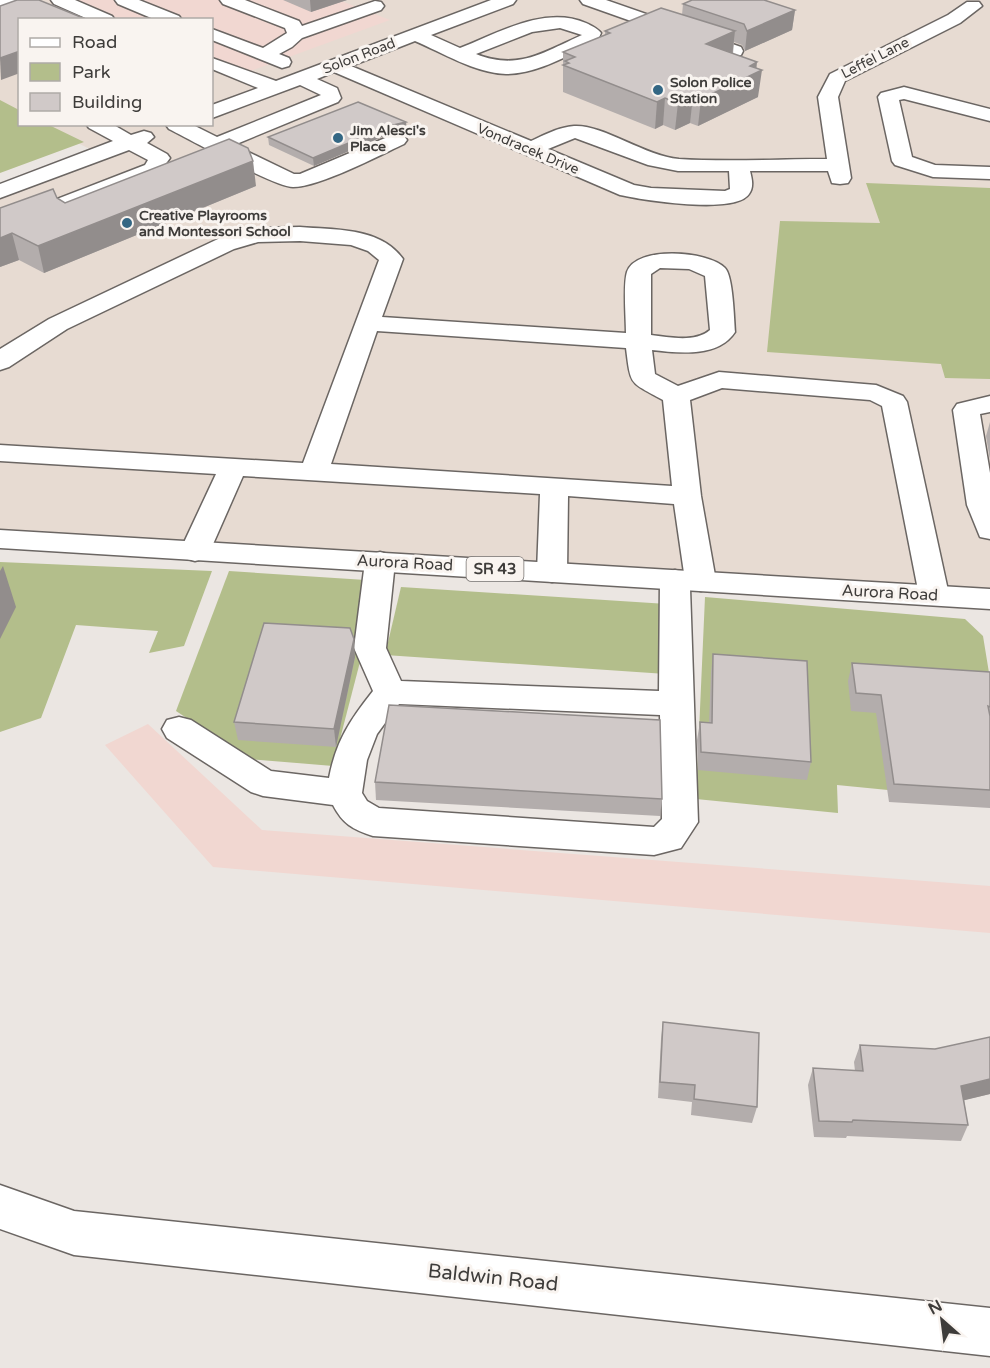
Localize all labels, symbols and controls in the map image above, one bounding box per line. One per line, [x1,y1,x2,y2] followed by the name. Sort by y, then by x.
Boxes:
[18,18,213,126] legend
[72,31,117,53] text: Road
[320,34,398,78] street label: Solon Road
[838,34,912,82] street label: Leffel Lane
[72,61,111,83] text: Park
[670,74,751,107] place label: Solon Police Station
[651,83,665,97] marker: Solon Police Station
[72,91,142,113] text: Building
[474,120,582,178] street label: Vondracek Drive
[349,122,426,155] place label: Jim Alesci's Place
[331,131,345,145] marker: Jim Alesci's Place
[139,207,291,240] place label: Creative Playrooms and Montessori School
[120,216,134,230] marker: Creative Playrooms and Montessori School
[356,550,454,576] street label: Aurora Road
[466,557,524,581] road number: SR 43
[841,580,939,606] street label: Aurora Road
[427,1259,559,1297] street label: Baldwin Road
[912,1290,972,1350] north arrow
[925,1296,946,1319] text: N

